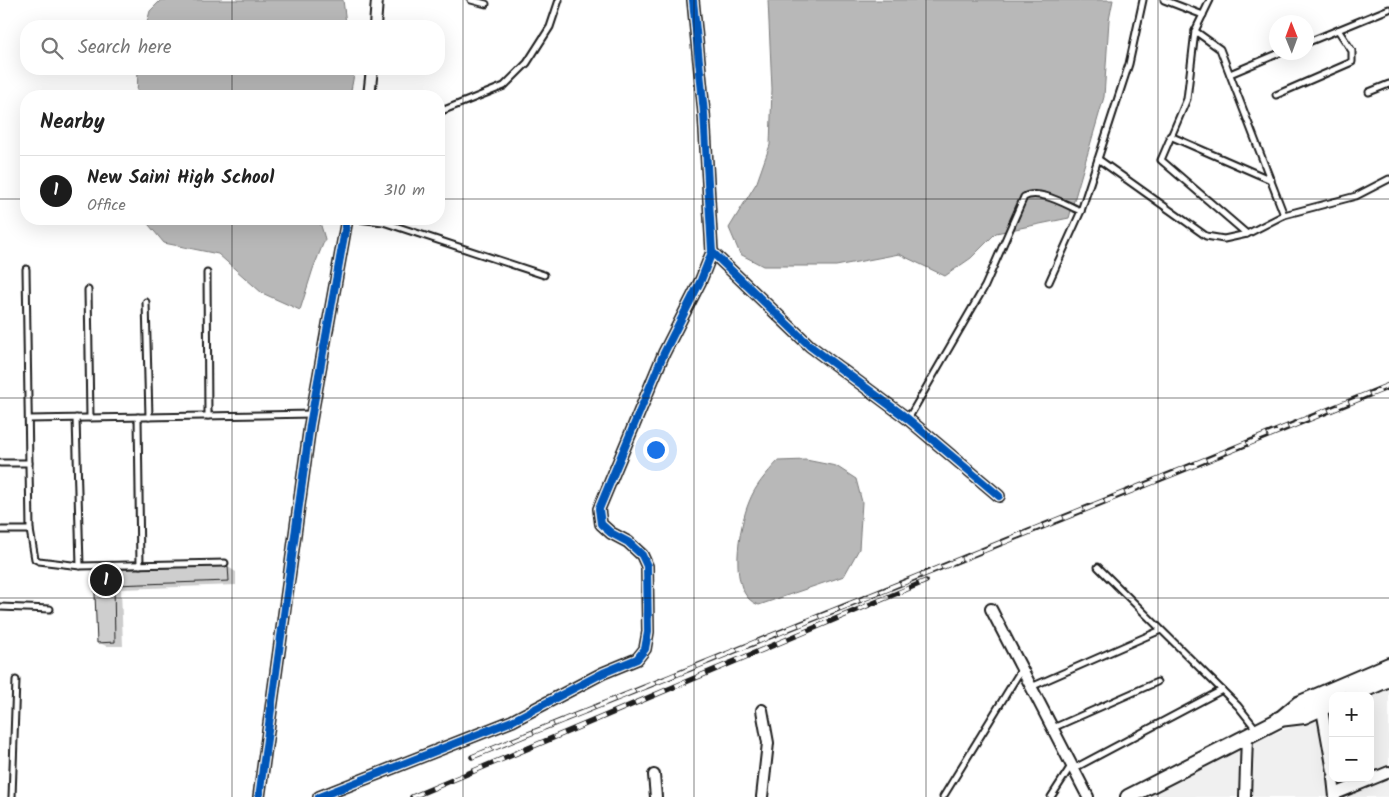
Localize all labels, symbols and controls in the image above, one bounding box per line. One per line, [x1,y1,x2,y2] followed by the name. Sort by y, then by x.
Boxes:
[1269,15,1314,60] north arrow
[20,20,445,75] search box
[78,33,172,63] text: Search here
[38,34,66,62] icon: search
[40,106,105,139] text: Nearby
[87,163,274,193] text: New Saini High School
[54,178,58,203] text: 1
[384,178,425,203] text: 310 m
[87,193,126,218] text: Office
[643,437,669,463] your location
[90,561,122,599] pin: 1
[1329,692,1374,782] map controls
[1329,692,1374,737] button: +
[1329,737,1374,782] button: −

